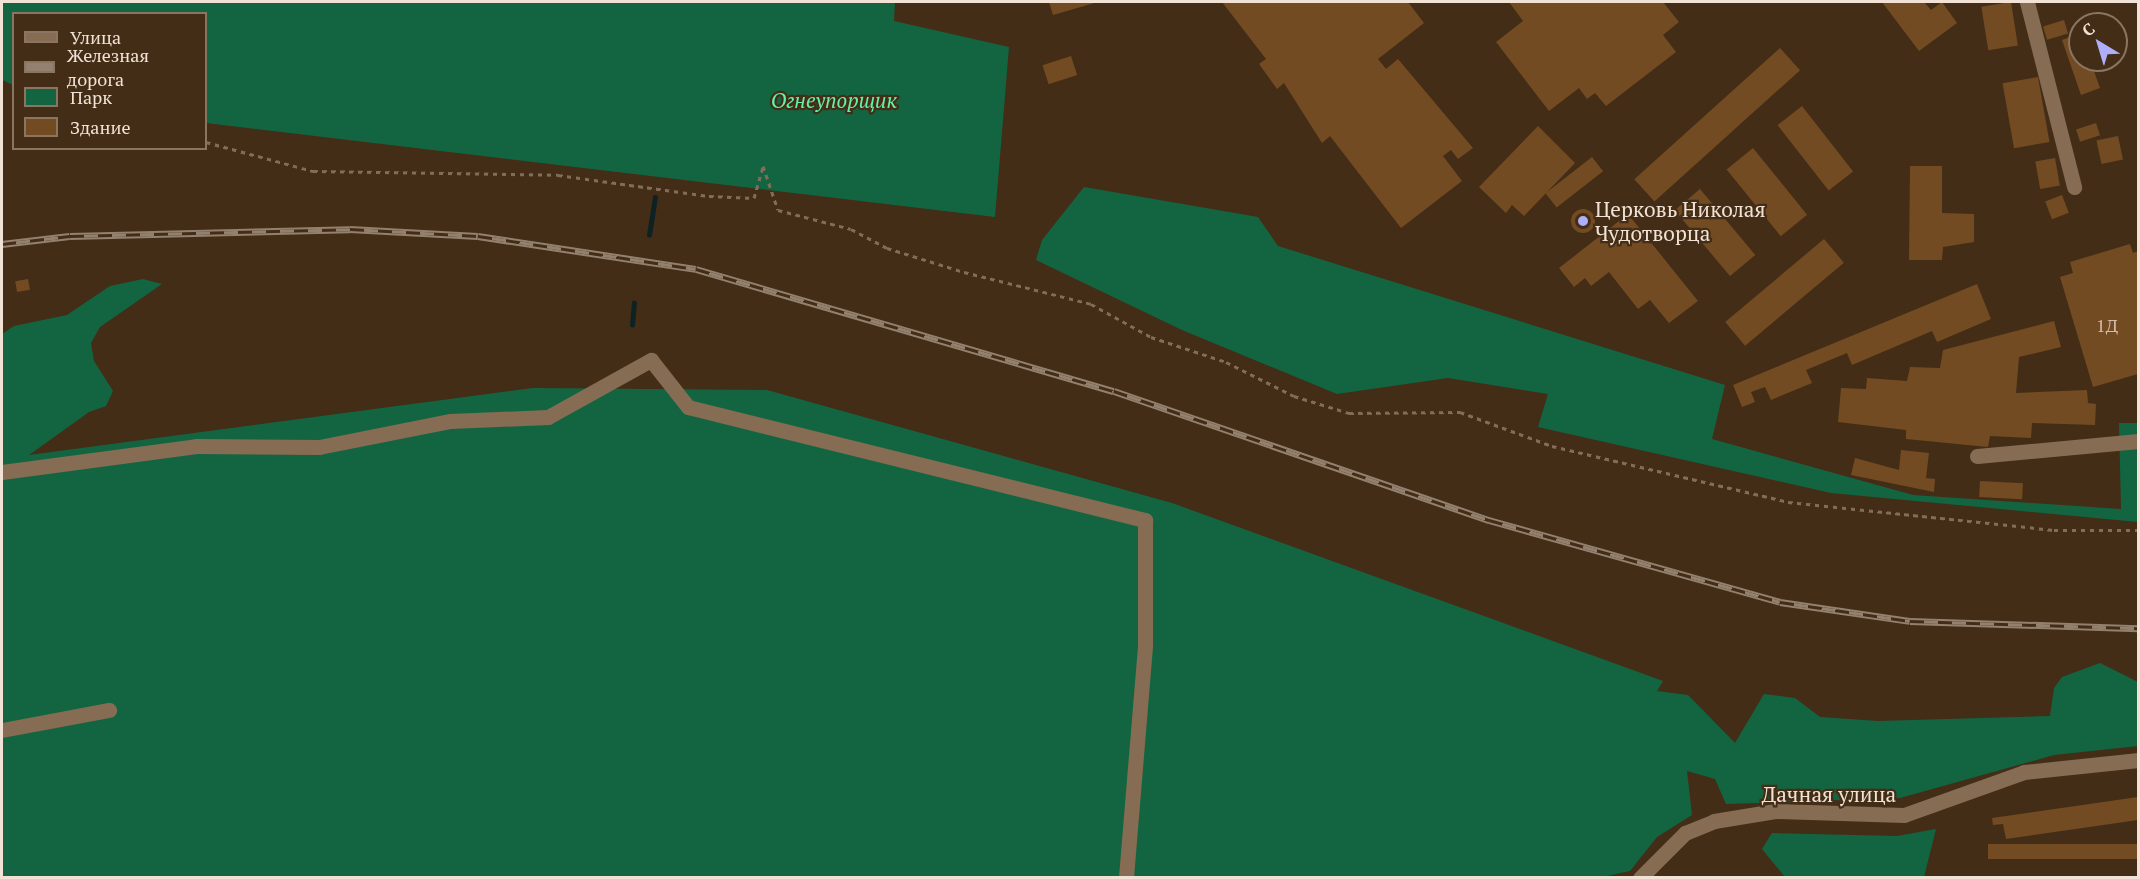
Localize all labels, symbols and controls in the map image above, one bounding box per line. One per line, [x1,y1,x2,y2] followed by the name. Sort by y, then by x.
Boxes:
[12,12,207,150] legend
[2068,12,2128,72] north arrow
[2077,18,2099,41] text: С
[70,25,121,49] text: Улица
[67,43,149,91] text: Железная дорога
[70,85,112,109] text: Парк
[771,87,897,113] park label: Огнеупорщик
[70,115,130,139] text: Здание
[1595,196,1766,246] place label: Церковь Николая Чудотворца
[1576,214,1590,228] marker: Церковь Николая Чудотворца
[2096,314,2118,336] house number: 1Д
[1762,781,1896,807] street label: Дачная улица

